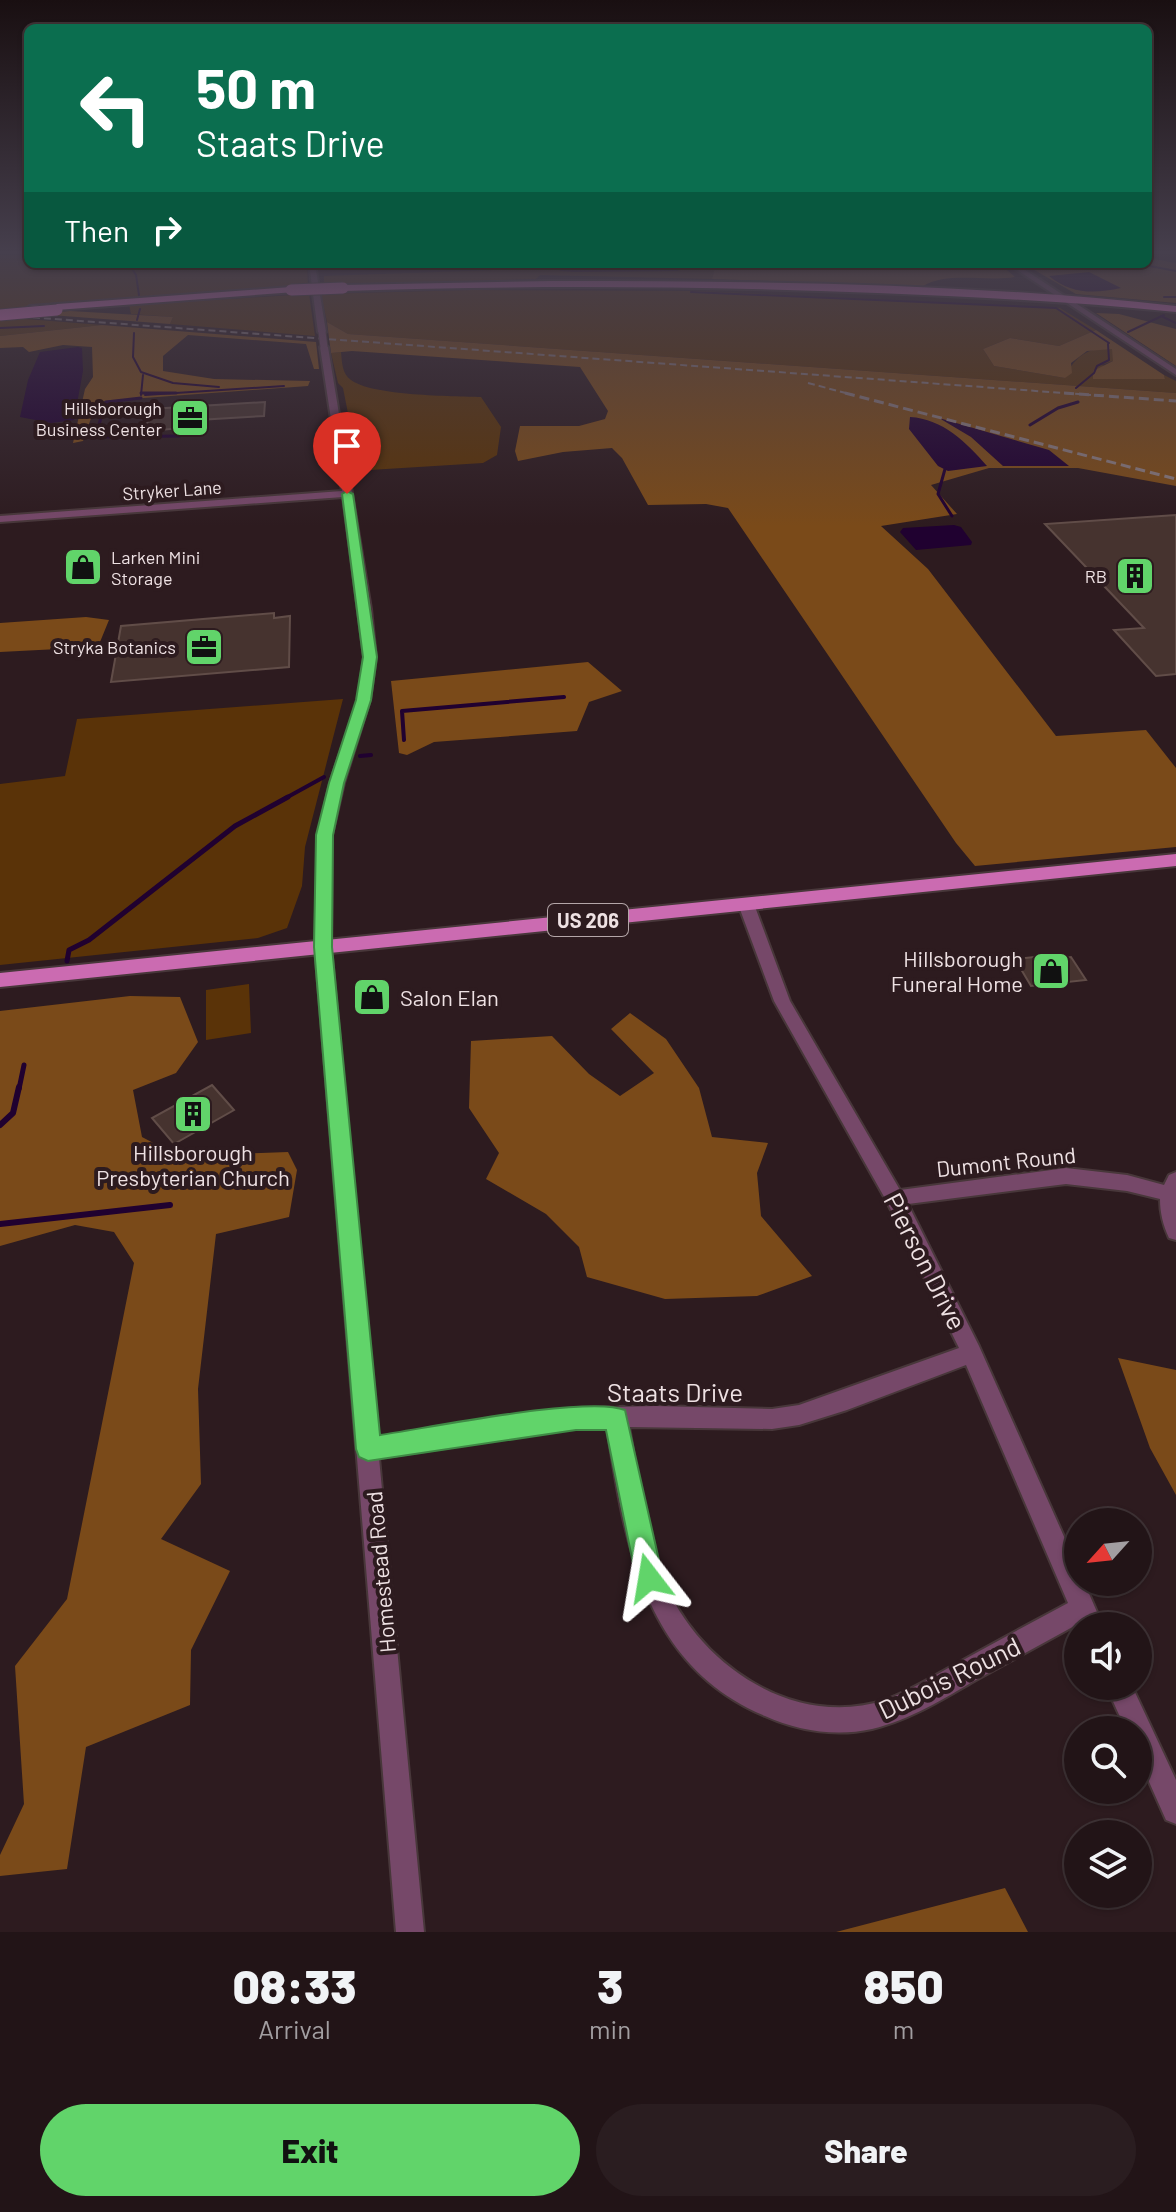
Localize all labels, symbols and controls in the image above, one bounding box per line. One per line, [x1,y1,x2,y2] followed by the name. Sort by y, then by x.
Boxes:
[196,53,316,120] text: 50 m
[64,56,168,160] icon: left
[196,121,385,164] text: Staats Drive
[145,208,189,252] icon: right
[64,212,129,248] text: Then
[36,397,162,440] place label: Hillsborough Business Center
[169,397,211,439] office icon: Hillsborough Business Center
[313,412,381,494] pin
[325,424,369,468] icon: arrive
[122,476,222,504] street label: Stryker Lane
[62,546,104,588] shop icon: Larken Mini Storage
[111,546,200,589] place label: Larken Mini Storage
[1114,555,1156,597] building icon: RB
[1085,565,1107,587] place label: RB
[183,626,225,668] office icon: Stryka Botanics
[53,636,176,658] place label: Stryka Botanics
[548,904,628,936] road number: US 206
[891,945,1023,996] place label: Hillsborough Funeral Home
[1030,950,1072,992] shop icon: Hillsborough Funeral Home
[351,976,393,1018] shop icon: Salon Elan
[400,984,499,1010] place label: Salon Elan
[172,1093,214,1135] building icon: Hillsborough Presbyterian Church
[96,1139,290,1190] place label: Hillsborough Presbyterian Church
[935,1141,1077,1181] street label: Dumont Round
[878,1188,974,1334] street label: Pierson Drive
[607,1376,743,1407] street label: Staats Drive
[360,1490,400,1654] street label: Homestead Road
[1064,1508,1152,1596] north arrow
[1064,1508,1152,1908] map controls
[607,1536,691,1620] position arrow
[1064,1612,1152,1700] button: sound
[873,1629,1025,1725] street label: Dubois Round
[1064,1716,1152,1804] button: search
[1064,1820,1152,1908] button: layers
[232,1956,357,2014] text: 08:33
[597,1956,623,2014] text: 3
[864,1956,944,2014] text: 850
[258,2013,331,2044] text: Arrival
[589,2013,631,2044] text: min
[893,2013,914,2044] text: m
[40,2104,580,2196] button: Exit
[596,2104,1136,2196] button: Share

